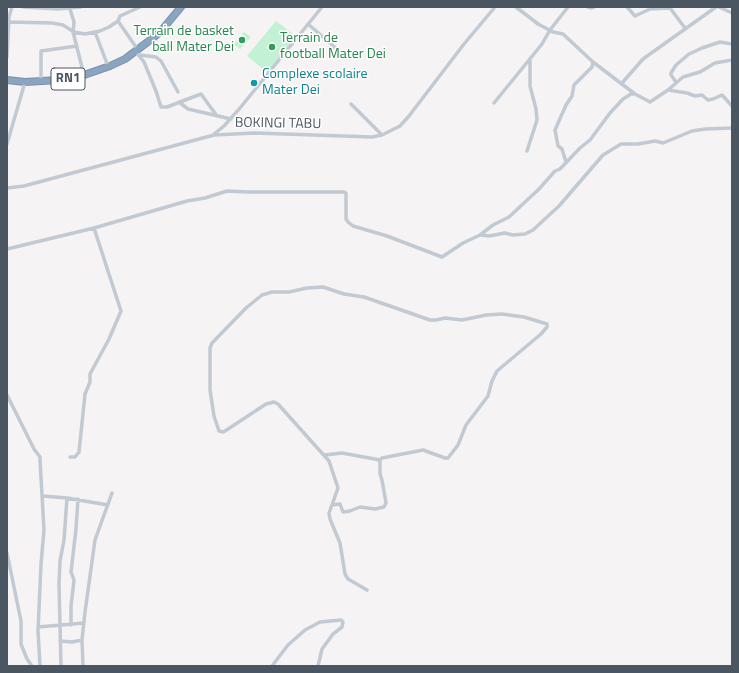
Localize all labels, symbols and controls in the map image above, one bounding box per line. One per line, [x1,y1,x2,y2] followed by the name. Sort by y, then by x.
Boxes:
[134,24,234,56] place label: Terrain de basket ball Mater Dei
[280,31,386,64] place label: Terrain de football Mater Dei
[237,35,247,45] marker: Terrain de basket ball Mater Dei
[267,42,277,52] marker: Terrain de football Mater Dei
[262,67,368,100] place label: Complexe scolaire Mater Dei
[51,68,85,90] road number: RN1
[249,78,259,88] marker: Complexe scolaire Mater Dei
[235,115,321,133] street label: BOKINGI TABU

